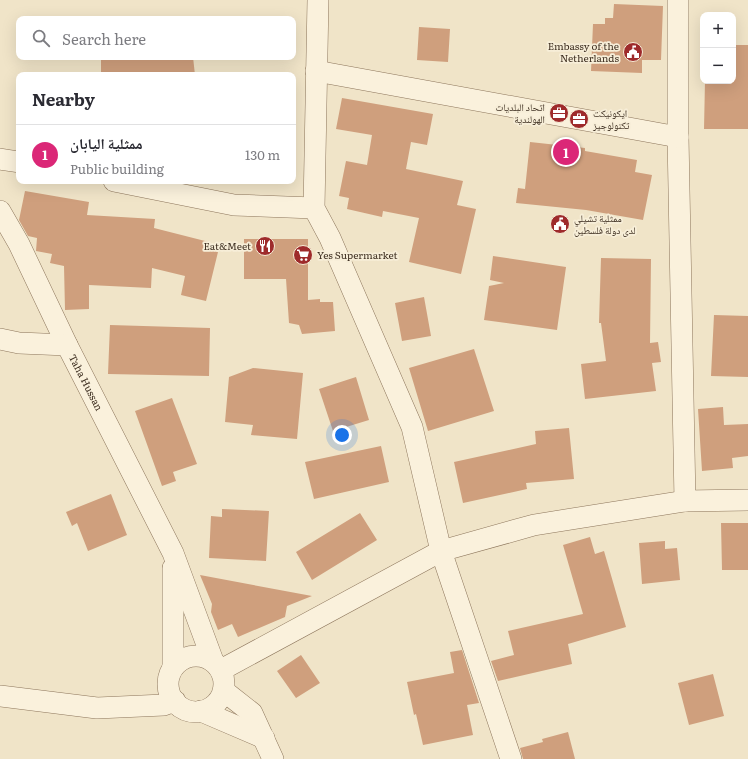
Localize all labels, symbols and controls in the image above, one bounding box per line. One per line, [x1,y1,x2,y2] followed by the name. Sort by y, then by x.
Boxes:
[700,12,736,84] map controls
[700,12,736,48] button: +
[16,16,296,60] search box
[30,27,52,49] icon: search
[62,27,146,50] text: Search here
[548,38,619,65] place label: Embassy of the Netherlands
[622,41,644,63] public building icon: Embassy of the Netherlands
[700,48,736,84] button: −
[32,86,95,111] text: Nearby
[496,99,545,126] place label: اتحاد البلديات الهولندية
[548,102,570,124] office icon: اتحاد البلديات الهولندية
[592,105,629,132] place label: ايكونيكت تكنولوجيز
[568,108,590,130] office icon: ايكونيكت تكنولوجيز
[70,131,143,154] text: ممثلية اليابان
[553,137,579,167] pin: 1
[42,145,48,164] text: 1
[245,145,280,164] text: 130 m
[70,159,164,178] text: Public building
[574,210,636,237] place label: ممثلية تشيلي لدى دولة فلسطين
[549,213,571,235] public building icon: ممثلية تشيلي لدى دولة فلسطين
[254,235,276,257] restaurant icon: Eat&Meet
[204,238,251,253] place label: Eat&Meet
[292,244,314,266] supermarket icon: Yes Supermarket
[317,247,398,262] place label: Yes Supermarket
[66,351,107,413] street label: Taha Hussan
[332,425,352,445] your location

